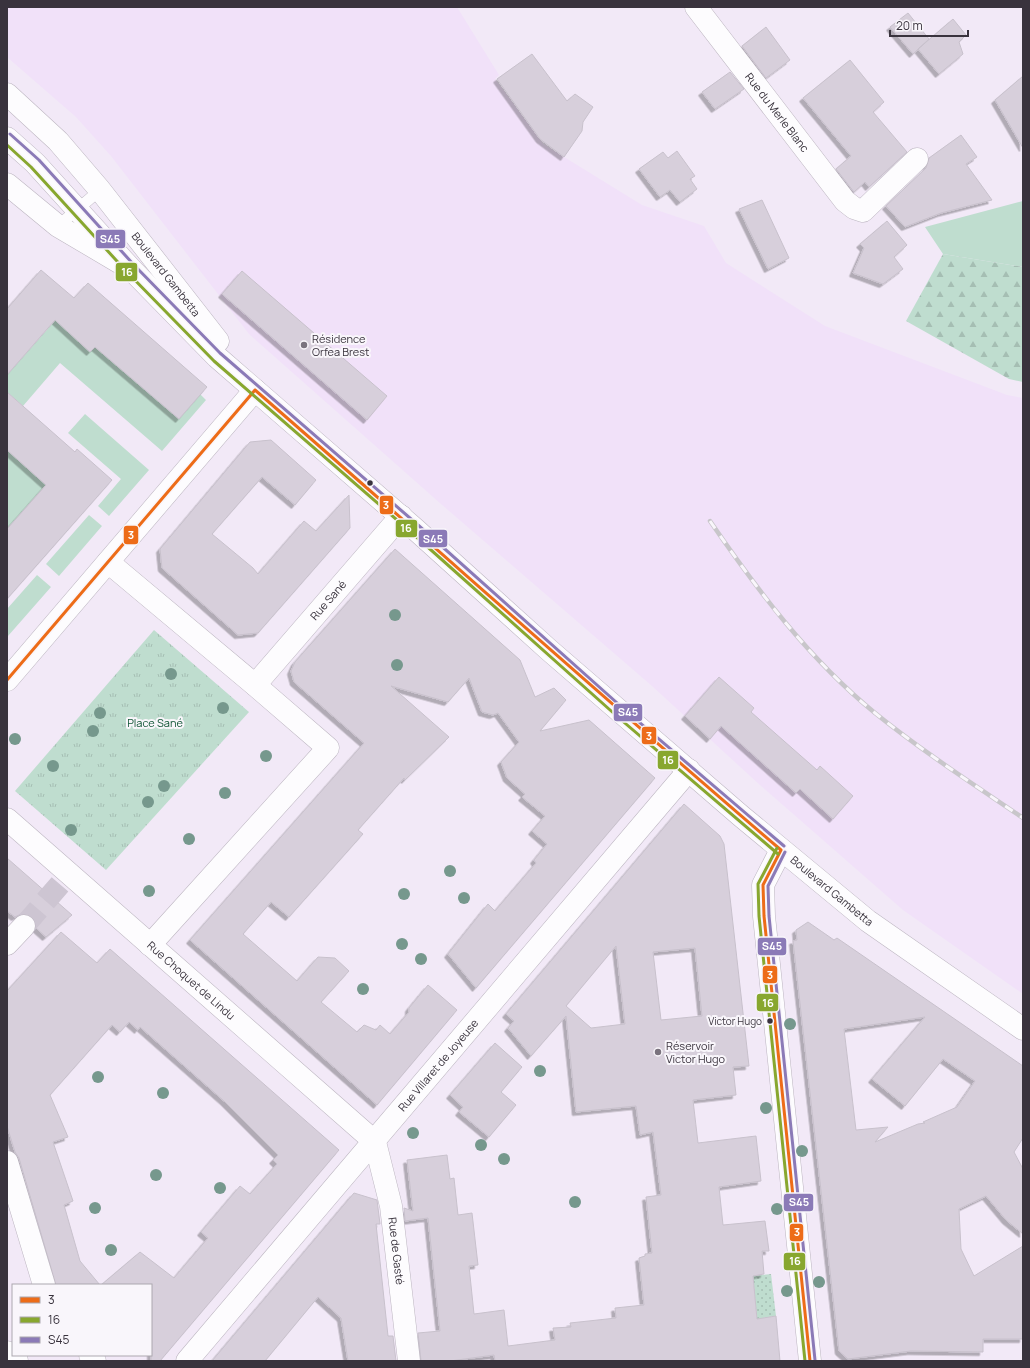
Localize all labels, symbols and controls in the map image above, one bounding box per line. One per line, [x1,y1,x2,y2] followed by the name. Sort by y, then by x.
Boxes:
[890,12,968,38] scale bar
[896,17,923,34] text: 20 m
[742,69,813,155] street label: Rue du Merle Blanc
[95,229,126,249] line badge: S45
[129,229,204,319] street label: Boulevard Gambetta
[100,231,120,246] text: S45
[115,262,138,282] line badge: 16
[121,264,133,279] text: 16
[312,331,369,359] place label: Résidence Orfea Brest
[299,340,309,350] marker: Résidence Orfea Brest
[365,478,375,488] unlabelled marker
[379,495,394,515] line badge: 3
[383,497,389,512] text: 3
[395,519,418,538] line badge: 16
[400,520,412,535] text: 16
[123,525,139,545] line badge: 3
[128,527,134,542] text: 3
[418,529,448,548] line badge: S45
[423,531,443,546] text: S45
[306,576,350,623] street label: Rue Sané
[613,703,643,722] line badge: S45
[618,704,638,719] text: S45
[127,715,183,730] park label: Place Sané
[641,726,657,745] line badge: 3
[646,728,652,743] text: 3
[657,750,679,770] line badge: 16
[662,752,674,767] text: 16
[788,852,876,929] street label: Boulevard Gambetta
[757,937,787,956] line badge: S45
[144,938,239,1023] street label: Rue Choquet de Lindu
[762,938,782,953] text: S45
[762,965,778,984] line badge: 3
[767,967,773,982] text: 3
[756,993,779,1012] line badge: 16
[762,995,774,1010] text: 16
[708,1014,762,1028] place label: Victor Hugo
[394,1015,482,1114] street label: Rue Villaret de Joyeuse
[765,1016,775,1026] marker: Victor Hugo
[666,1038,726,1066] place label: Réservoir Victor Hugo
[653,1047,663,1057] marker: Réservoir Victor Hugo
[783,1193,814,1212] line badge: S45
[789,1194,809,1209] text: S45
[385,1216,408,1286] street label: Rue de Gasté
[789,1223,804,1242] line badge: 3
[794,1224,800,1239] text: 3
[783,1252,806,1271] line badge: 16
[789,1253,801,1268] text: 16
[12,1284,152,1356] legend
[48,1291,55,1308] text: 3
[48,1311,60,1328] text: 16
[48,1331,69,1348] text: S45

